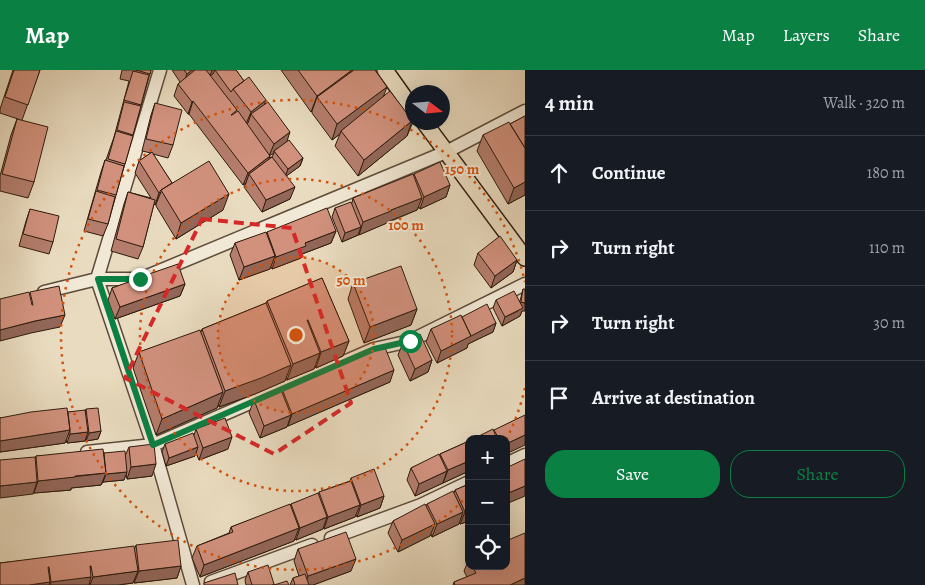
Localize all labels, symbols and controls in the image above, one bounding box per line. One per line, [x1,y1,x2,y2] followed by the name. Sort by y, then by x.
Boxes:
[25,19,69,51] text: Map
[722,23,755,47] text: Map
[783,23,830,47] text: Layers
[858,23,900,47] text: Share
[405,85,450,130] north arrow
[545,89,594,117] text: 4 min
[823,92,905,114] text: Walk · 320 m
[445,159,480,179] text: 150 m
[545,159,573,187] icon: ahead
[592,160,666,186] text: Continue
[867,162,905,184] text: 180 m
[388,215,424,235] text: 100 m
[545,234,573,262] icon: right
[592,235,674,261] text: Turn right
[869,237,905,259] text: 110 m
[129,268,152,291] route end
[336,270,366,290] text: 50 m
[545,309,573,337] icon: right
[592,310,674,336] text: Turn right
[873,312,905,334] text: 30 m
[287,326,305,344] centre of rings
[399,330,422,353] route start
[545,384,573,412] icon: arrive
[592,385,755,411] text: Arrive at destination
[465,435,510,570] map controls
[465,435,510,480] button: +
[545,450,720,498] button: Save
[730,450,905,498] button: Share
[465,480,510,525] button: −
[465,525,510,570] button: locate

